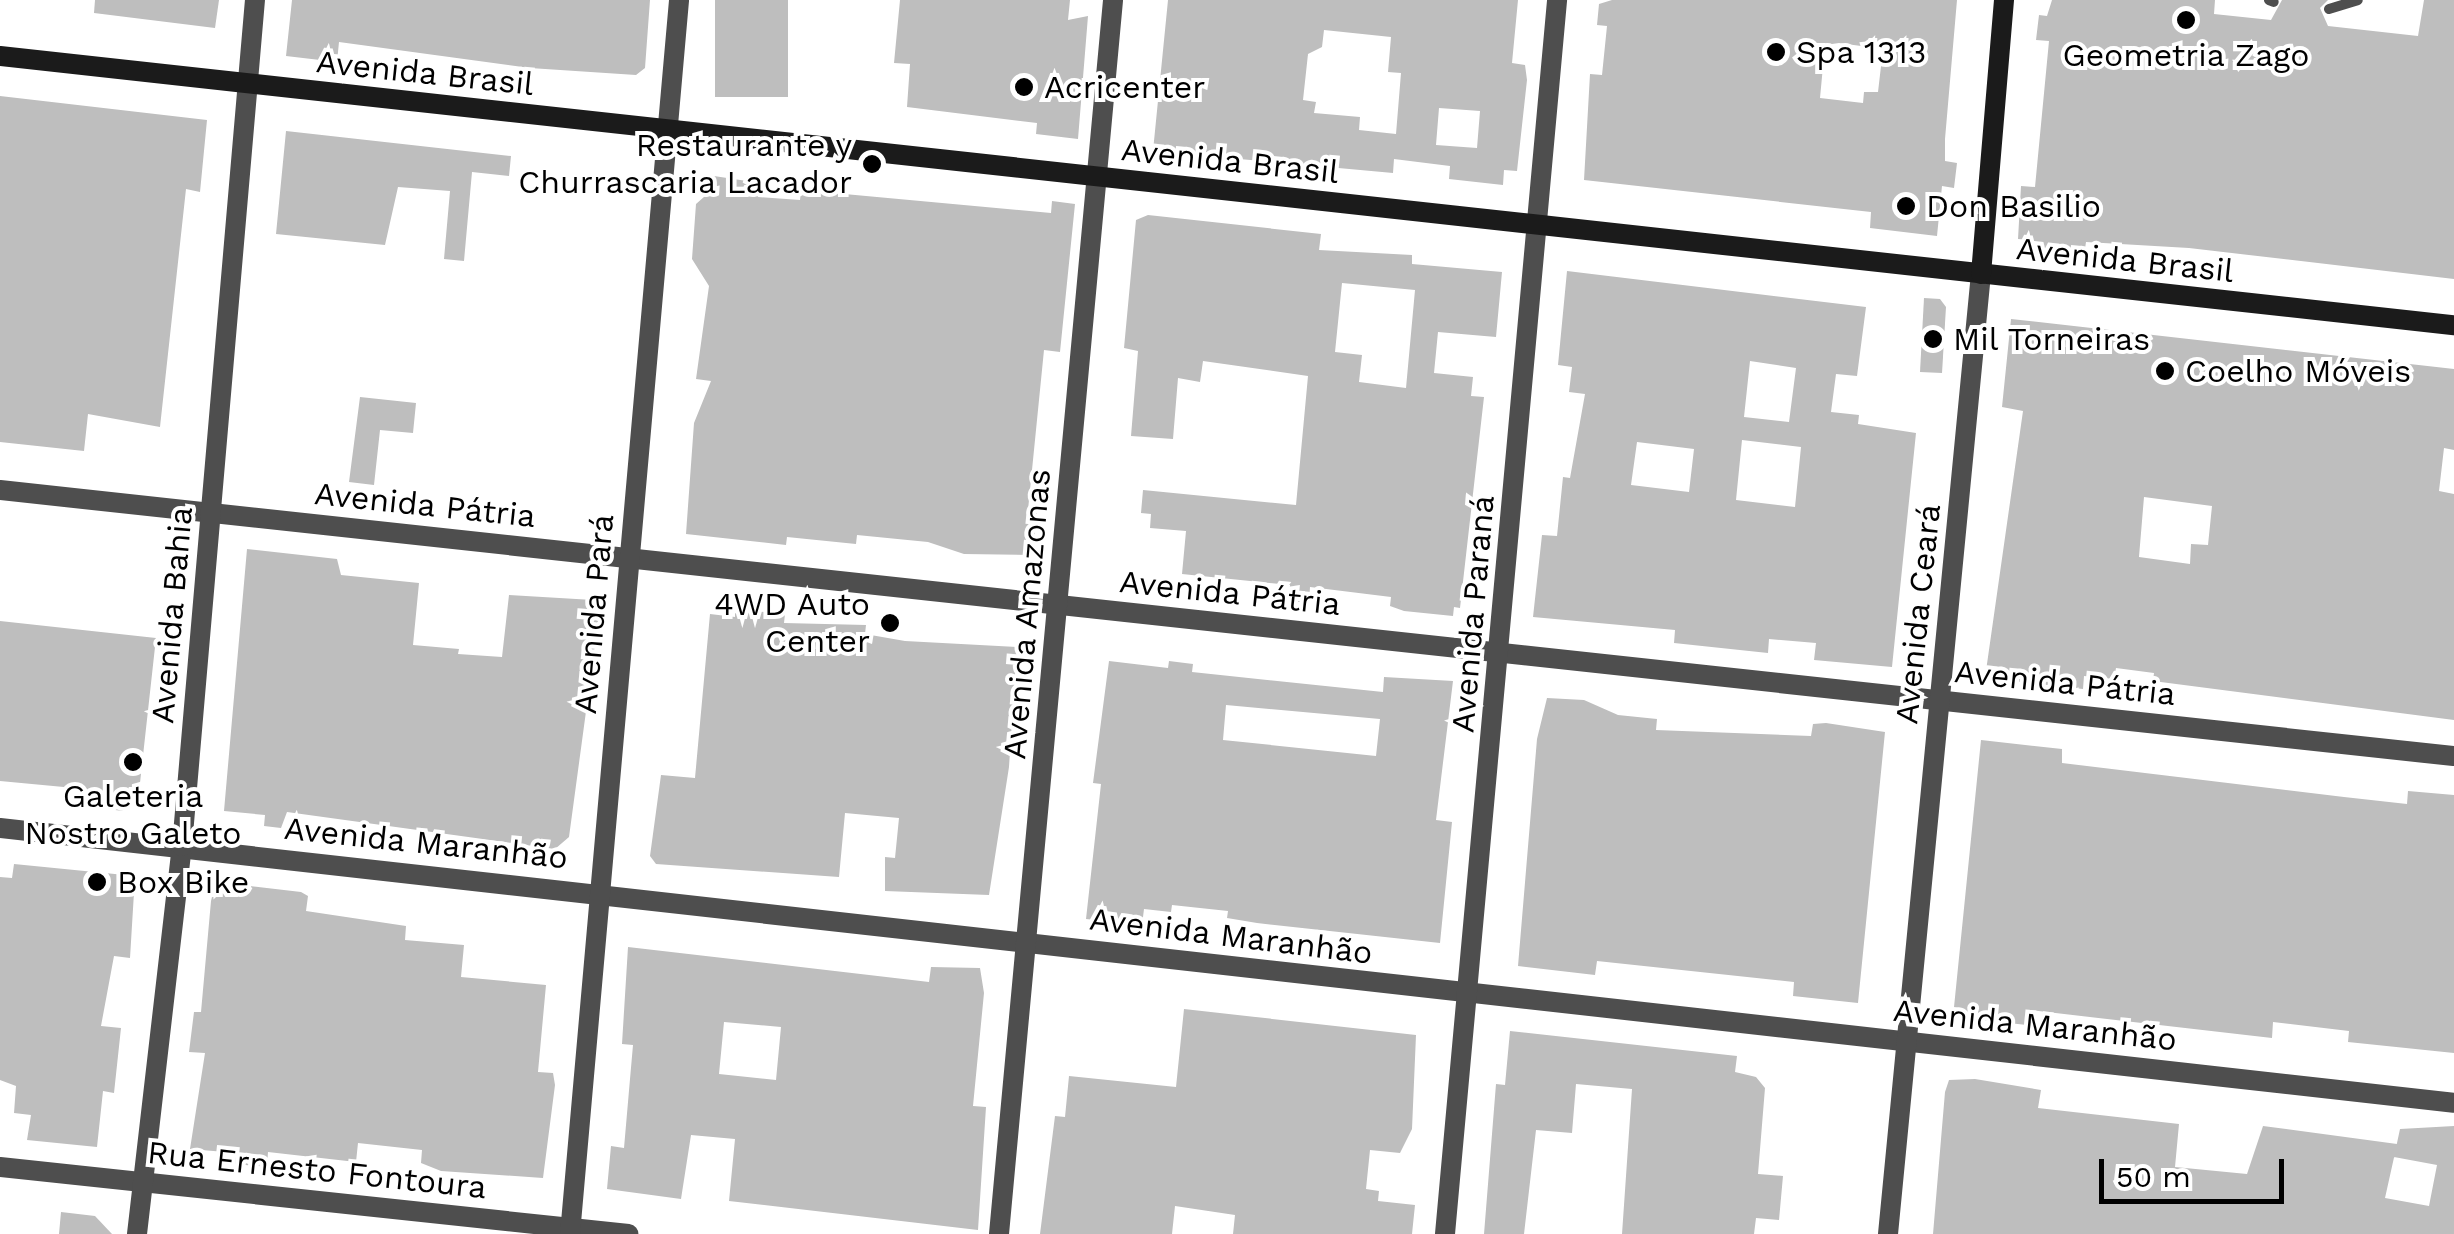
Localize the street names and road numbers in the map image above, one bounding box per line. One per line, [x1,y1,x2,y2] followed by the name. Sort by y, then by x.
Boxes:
[314,42,536,104] street label: Avenida Brasil
[1119,130,1341,192] street label: Avenida Brasil
[2014,229,2236,291] street label: Avenida Brasil
[995,466,1059,762] street label: Avenida Amazonas
[312,474,538,536] street label: Avenida Pátria
[1443,493,1503,735] street label: Avenida Paraná
[1887,502,1949,726] street label: Avenida Ceará
[143,505,201,725] street label: Avenida Bahia
[566,512,622,716] street label: Avenida Pará
[1117,562,1343,624] street label: Avenida Pátria
[1952,652,2178,714] street label: Avenida Pátria
[282,809,570,877] street label: Avenida Maranhão
[1087,900,1375,972] street label: Avenida Maranhão
[1891,991,2179,1059] street label: Avenida Maranhão
[145,1133,489,1207] street label: Rua Ernesto Fontoura

